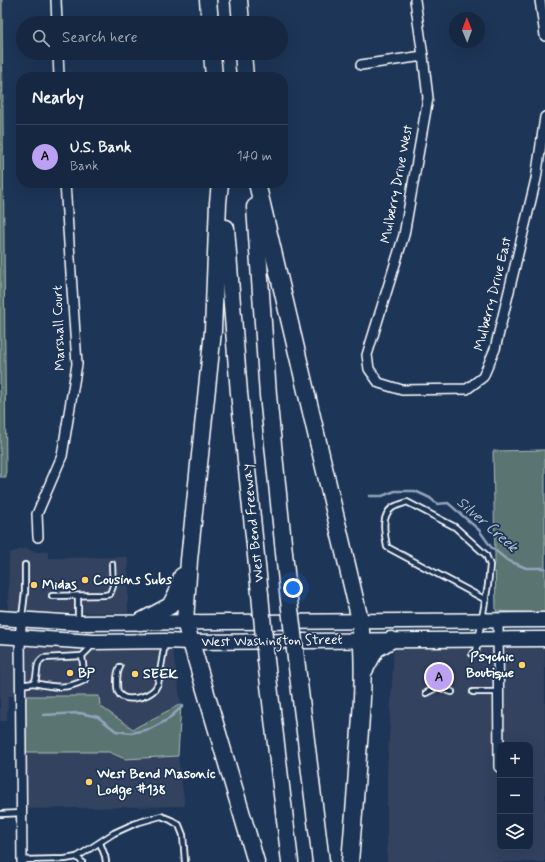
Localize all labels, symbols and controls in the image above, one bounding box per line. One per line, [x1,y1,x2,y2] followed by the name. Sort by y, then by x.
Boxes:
[449,12,485,48] north arrow
[16,16,288,60] search box
[30,27,52,49] icon: search
[62,28,138,48] text: Search here
[32,87,84,109] text: Nearby
[377,123,417,245] street label: Mulberry Drive West
[70,138,131,158] text: U.S. Bank
[41,148,49,165] text: A
[237,148,272,165] text: 140 m
[70,158,99,175] text: Bank
[470,235,516,353] street label: Mulberry Drive East
[49,285,69,371] street label: Marshall Court
[238,463,268,583] street label: West Bend Freeway
[452,493,523,558] water label: Silver Creek
[93,571,173,589] place label: Cousins Subs
[80,575,90,585] marker: Cousins Subs
[42,576,77,594] place label: Midas
[283,578,303,598] your location
[29,580,39,590] marker: Midas
[201,631,343,653] street label: West Washington Street
[466,648,514,682] place label: Psychic Boutique
[517,660,527,670] marker: Psychic Boutique
[426,662,452,692] pin: A
[78,664,96,682] place label: BP
[143,665,179,683] place label: SEEK
[65,668,75,678] marker: BP
[130,669,140,679] marker: SEEK
[497,742,533,850] map controls
[497,742,533,778] button: +
[96,765,216,801] place label: West Bend Masonic Lodge #138
[84,777,94,787] marker: West Bend Masonic Lodge #138
[497,778,533,814] button: −
[497,814,533,850] button: layers

